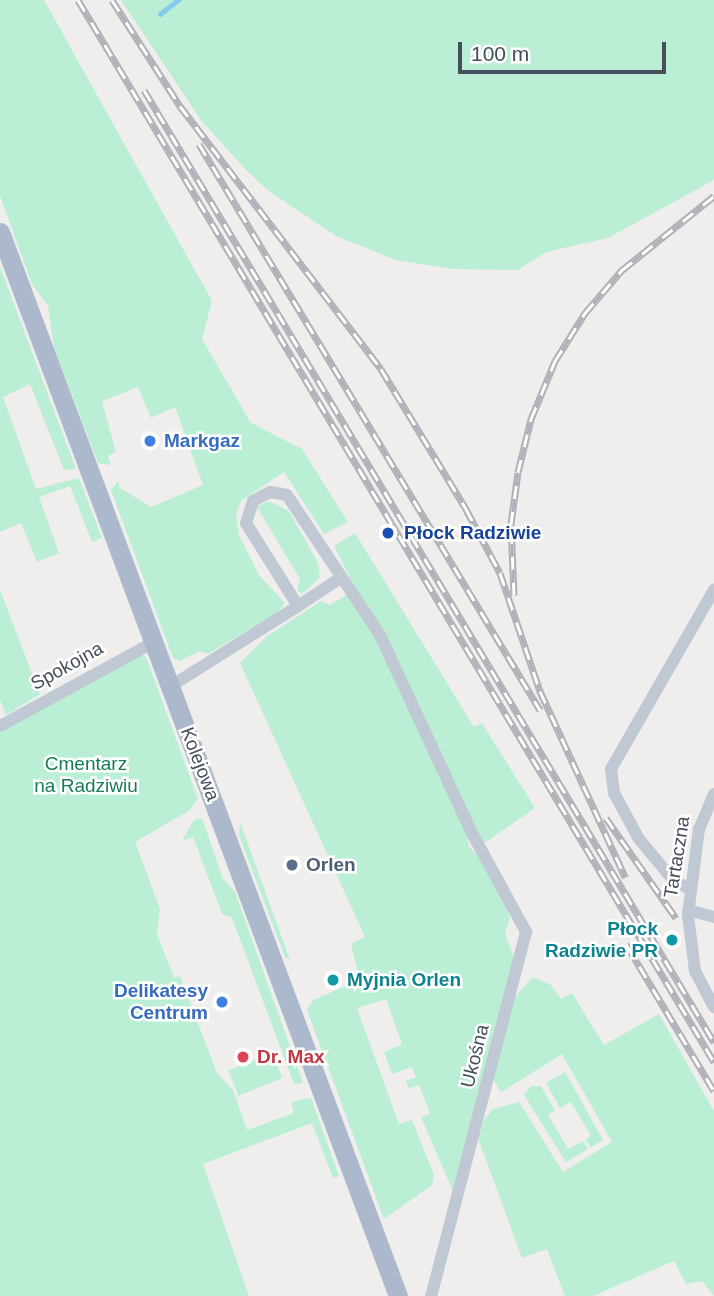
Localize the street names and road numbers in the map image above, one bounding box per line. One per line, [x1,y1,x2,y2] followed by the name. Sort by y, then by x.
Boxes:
[27,637,107,695] street label: Spokojna
[176,724,224,804] street label: Kolejowa
[659,815,695,899] street label: Tartaczna
[456,1022,494,1090] street label: Ukośna

